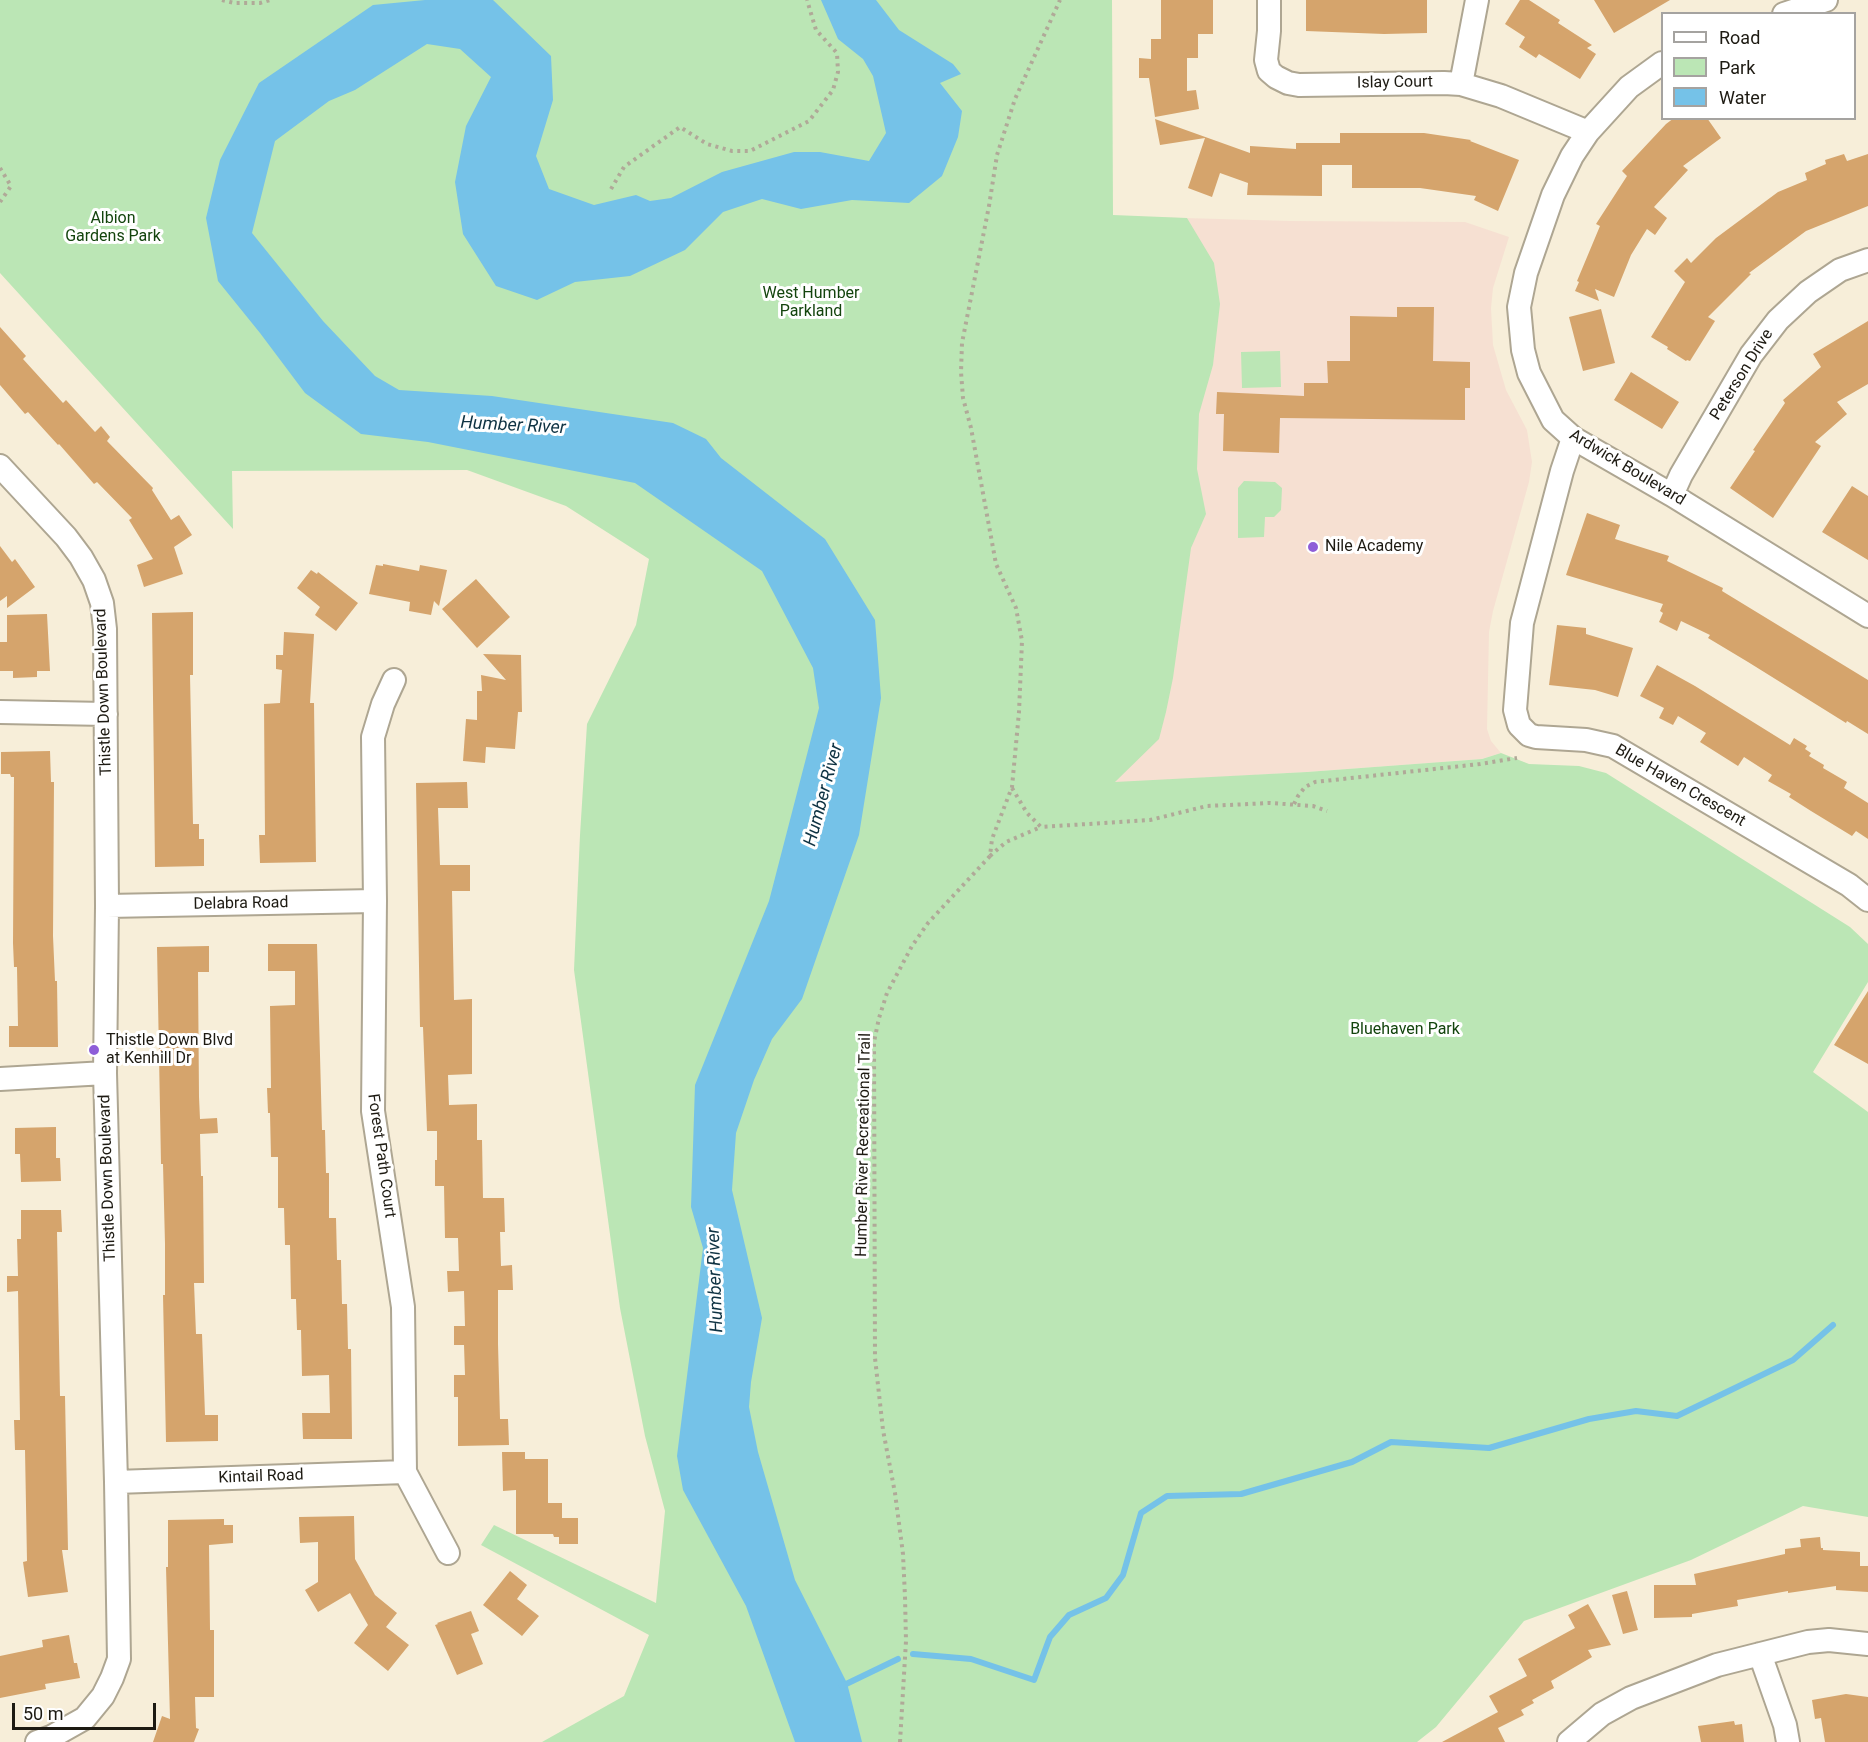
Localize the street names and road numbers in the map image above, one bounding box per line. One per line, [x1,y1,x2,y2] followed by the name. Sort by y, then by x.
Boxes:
[1357,73,1433,93] street label: Islay Court
[1706,326,1778,424] street label: Peterson Drive
[1566,426,1688,510] street label: Ardwick Boulevard
[91,608,117,776] street label: Thistle Down Boulevard
[1611,741,1749,831] street label: Blue Haven Crescent
[193,894,289,914] street label: Delabra Road
[852,1033,876,1257] street label: Humber River Recreational Trail
[363,1093,399,1219] street label: Forest Path Court
[95,1094,121,1262] street label: Thistle Down Boulevard
[218,1466,304,1488] street label: Kintail Road

